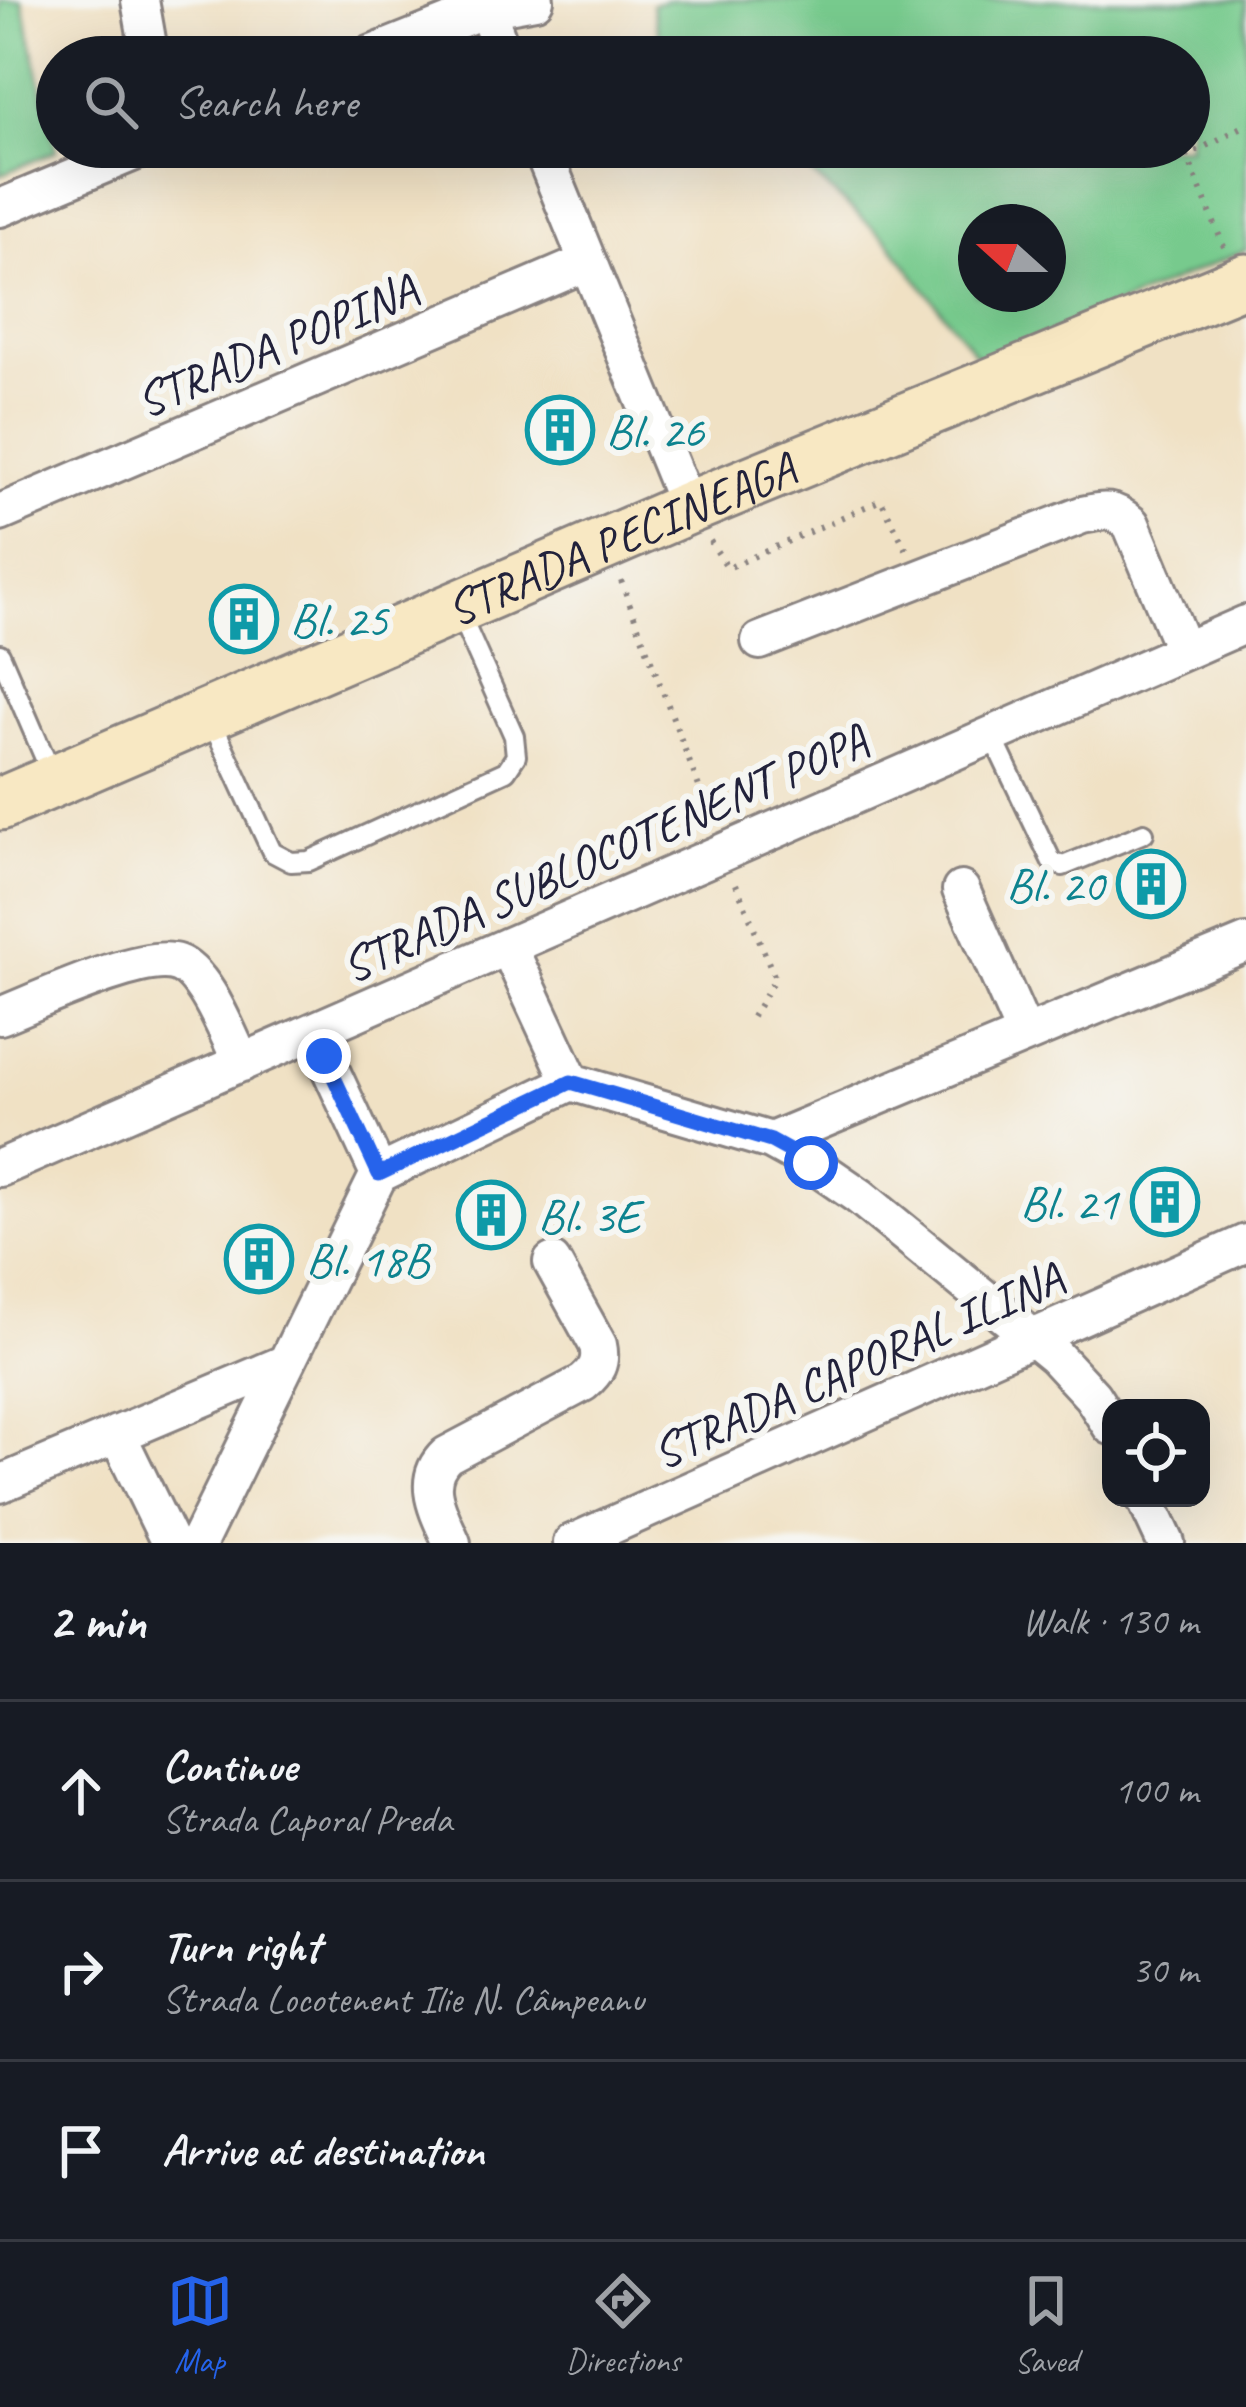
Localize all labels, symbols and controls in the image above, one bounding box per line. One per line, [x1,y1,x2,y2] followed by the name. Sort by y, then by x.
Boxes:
[36,36,1210,168] search box
[78,69,144,135] icon: search
[174,74,357,131] text: Search here
[958,204,1066,312] north arrow
[127,259,427,431] street label: STRADA POPINA
[525,395,595,465] building icon: Bl. 26
[606,401,705,461] place label: Bl. 26
[437,438,806,639] street label: STRADA PECINEAGA
[209,584,279,654] building icon: Bl. 25
[290,590,390,650] place label: Bl. 25
[332,709,877,996] street label: STRADA SUBLOCOTENENT POPA
[1116,849,1186,919] building icon: Bl. 20
[1006,855,1107,915] place label: Bl. 20
[297,1029,351,1083] route end
[784,1136,838,1190] route start
[1130,1167,1200,1237] building icon: Bl. 21
[1020,1173,1120,1233] place label: Bl. 21
[456,1180,526,1250] building icon: Bl. 3E
[538,1186,645,1246] place label: Bl. 3E
[224,1224,294,1294] building icon: Bl. 18B
[306,1230,432,1290] place label: Bl. 18B
[643,1247,1073,1482] street label: STRADA CAPORAL ILINA
[1102,1399,1210,1507] map controls
[1102,1399,1210,1507] button: locate
[48,1589,146,1653] text: 2 min
[1022,1597,1198,1646] text: Walk · 130 m
[162,1738,296,1795] text: Continue
[48,1758,114,1824] icon: ahead
[1114,1766,1198,1815] text: 100 m
[162,1795,452,1844] text: Strada Caporal Preda
[162,1918,320,1975] text: Turn right
[48,1938,114,2004] icon: right
[1132,1946,1198,1995] text: 30 m
[162,1975,644,2024] text: Strada Locotenent Ilie N. Câmpeanu
[48,2118,114,2184] icon: arrive
[162,2122,484,2179] text: Arrive at destination
[167,2268,233,2382] tab: Map
[566,2268,680,2382] tab: Directions
[1013,2268,1079,2382] tab: Saved

